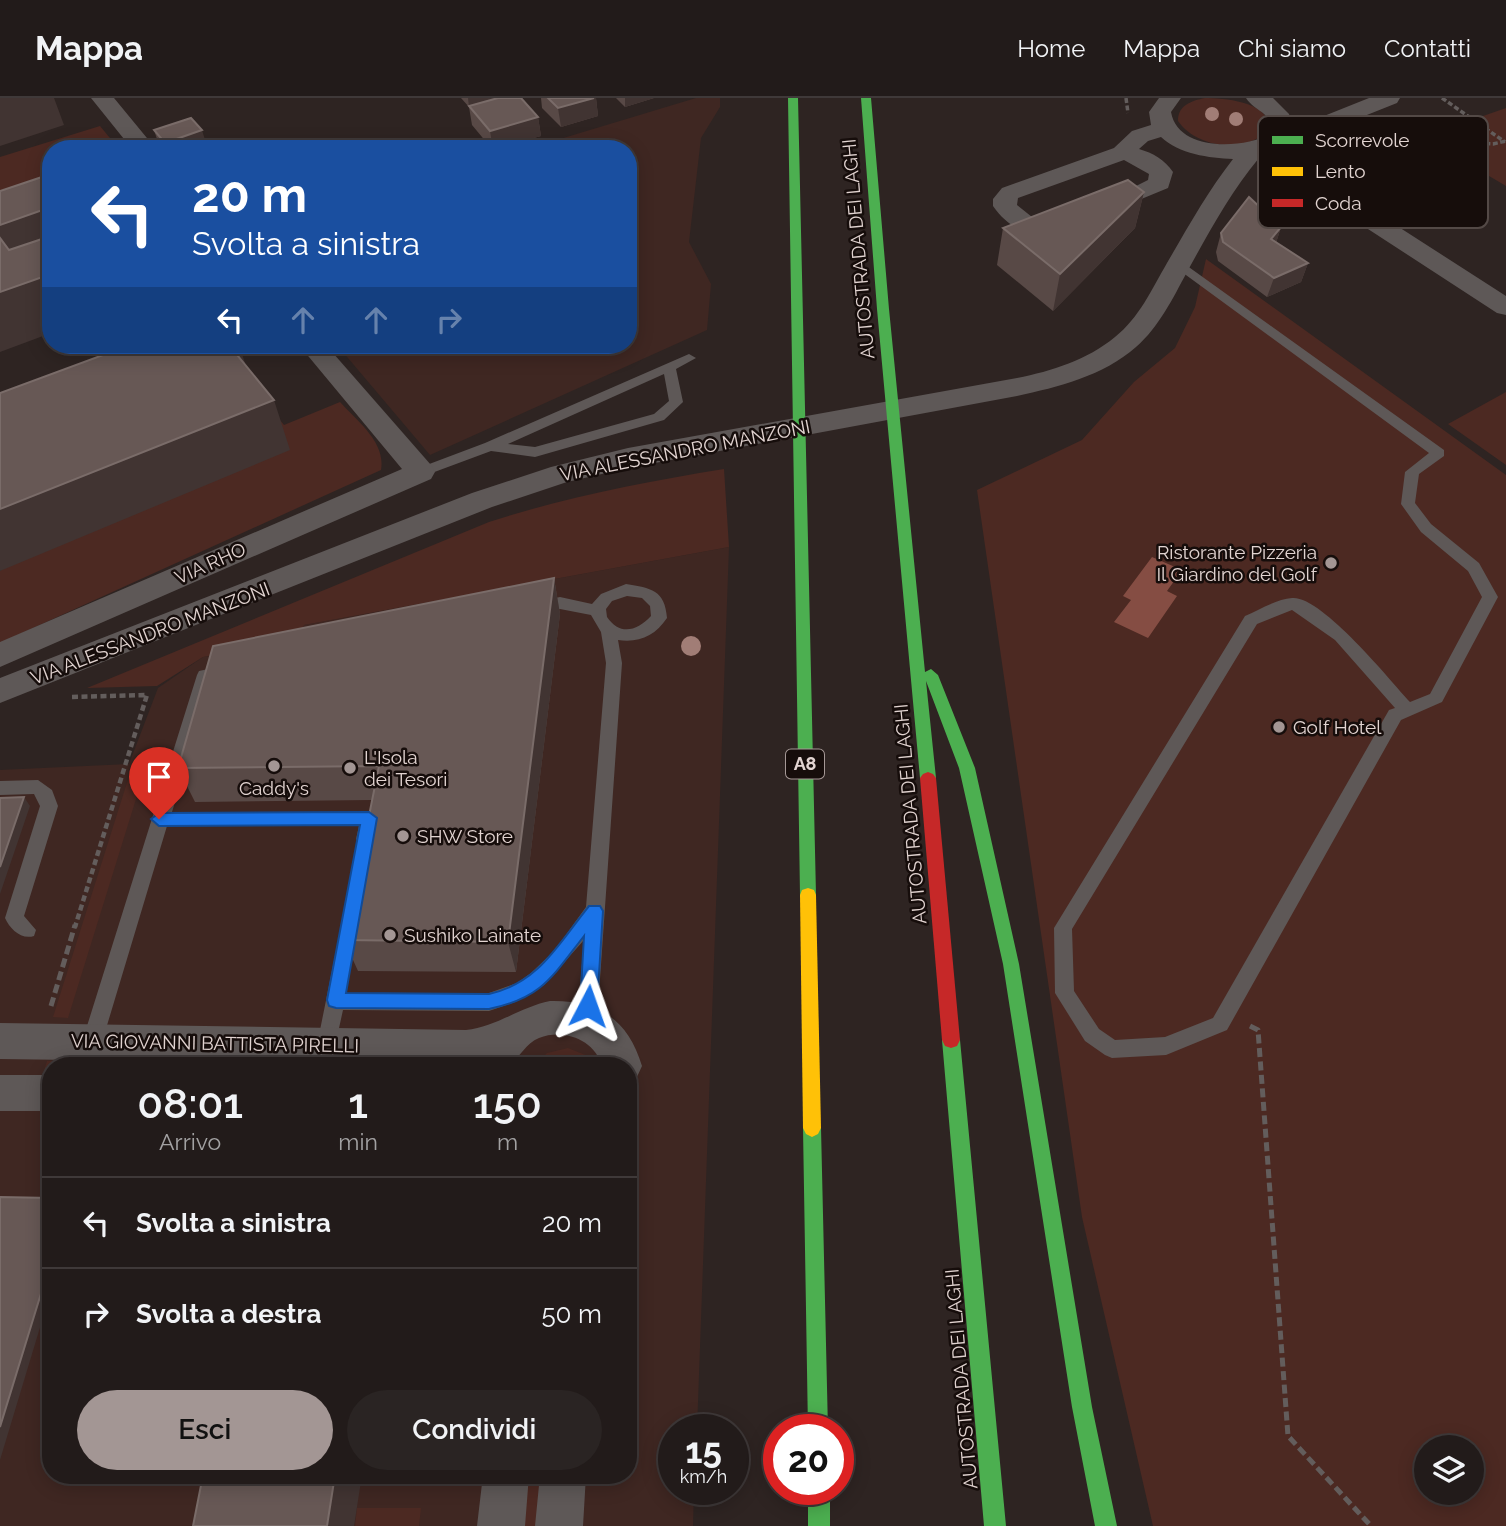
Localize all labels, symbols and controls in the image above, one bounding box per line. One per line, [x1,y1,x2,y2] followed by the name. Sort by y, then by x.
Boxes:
[35,29,143,68] text: Mappa
[1017,34,1085,63] text: Home
[1123,34,1200,63] text: Mappa
[1238,34,1346,63] text: Chi siamo
[1384,34,1471,63] text: Contatti
[1258,116,1488,228] legend
[1315,129,1410,151] text: Scorrevole
[837,138,879,360] street label: AUTOSTRADA DEI LAGHI
[1315,160,1366,182] text: Lento
[192,166,307,223] text: 20 m
[77,168,168,259] icon: left
[1315,192,1362,214] text: Coda
[192,225,420,262] text: Svolta a sinistra
[211,301,249,339] icon: left
[284,301,322,339] icon: ahead
[357,301,395,339] icon: ahead
[430,301,468,339] icon: right
[558,415,812,485] street label: VIA ALESSANDRO MANZONI
[171,538,249,588] street label: VIA RHO
[1156,541,1318,585] place label: Ristorante Pizzeria Il Giardino del Golf
[1323,555,1339,571] marker: Ristorante Pizzeria Il Giardino del Golf
[27,577,273,689] street label: VIA ALESSANDRO MANZONI
[889,703,931,925] street label: AUTOSTRADA DEI LAGHI
[1293,716,1382,738] place label: Golf Hotel
[1271,719,1287,735] marker: Golf Hotel
[364,746,447,790] place label: L'Isola dei Tesori
[129,747,189,819] pin
[786,750,824,778] road number: A8
[140,758,178,796] icon: arrive
[266,758,282,774] marker: Caddy's
[342,760,358,776] marker: L'Isola dei Tesori
[239,777,309,799] place label: Caddy's
[417,825,513,847] place label: SHW Store
[395,828,411,844] marker: SHW Store
[404,924,541,946] place label: Sushiko Lainate
[382,927,398,943] marker: Sushiko Lainate
[551,969,625,1043] position arrow
[71,1029,359,1057] street label: VIA GIOVANNI BATTISTA PIRELLI
[137,1079,243,1128] text: 08:01
[348,1079,368,1128] text: 1
[473,1079,542,1128] text: 150
[159,1128,221,1155] text: Arrivo
[338,1128,378,1155] text: min
[497,1128,518,1155] text: m
[77,1204,115,1242] icon: left
[136,1208,331,1238] text: Svolta a sinistra
[542,1208,602,1238] text: 20 m
[940,1268,982,1490] street label: AUTOSTRADA DEI LAGHI
[77,1295,115,1333] icon: right
[136,1299,322,1329] text: Svolta a destra
[541,1299,602,1329] text: 50 m
[77,1390,333,1470] button: Esci
[347,1390,602,1470] button: Condividi
[763,1414,854,1505] speed limit sign: 20
[685,1430,722,1471] text: 15
[1414,1435,1484,1505] map controls
[1414,1435,1484,1505] button: layers
[680,1466,727,1487] text: km/h

